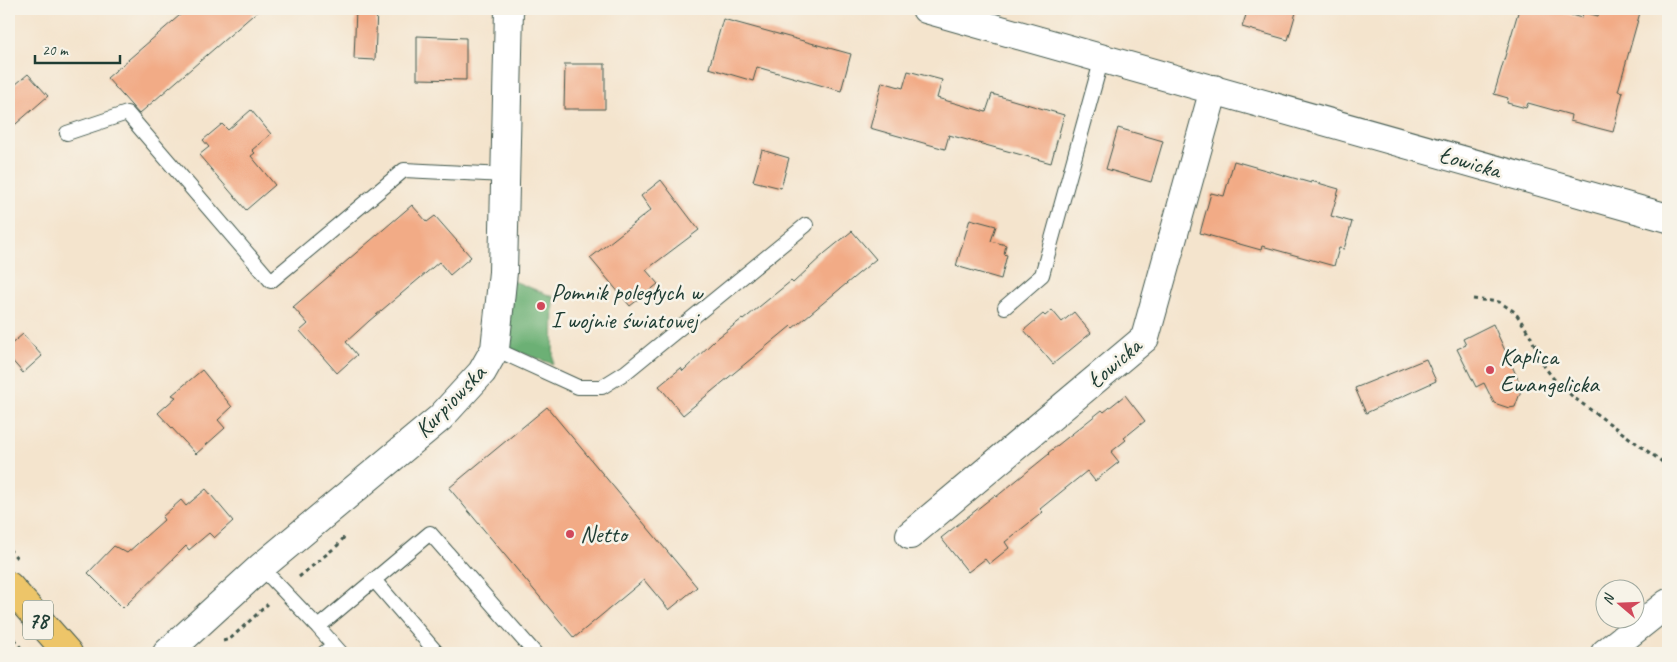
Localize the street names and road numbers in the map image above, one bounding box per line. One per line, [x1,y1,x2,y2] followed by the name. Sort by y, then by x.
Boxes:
[1436,139,1506,186] street label: Łowicka
[1081,330,1149,395] street label: Łowicka
[408,357,493,444] street label: Kurpiowska
[23,600,53,640] road number: 78

